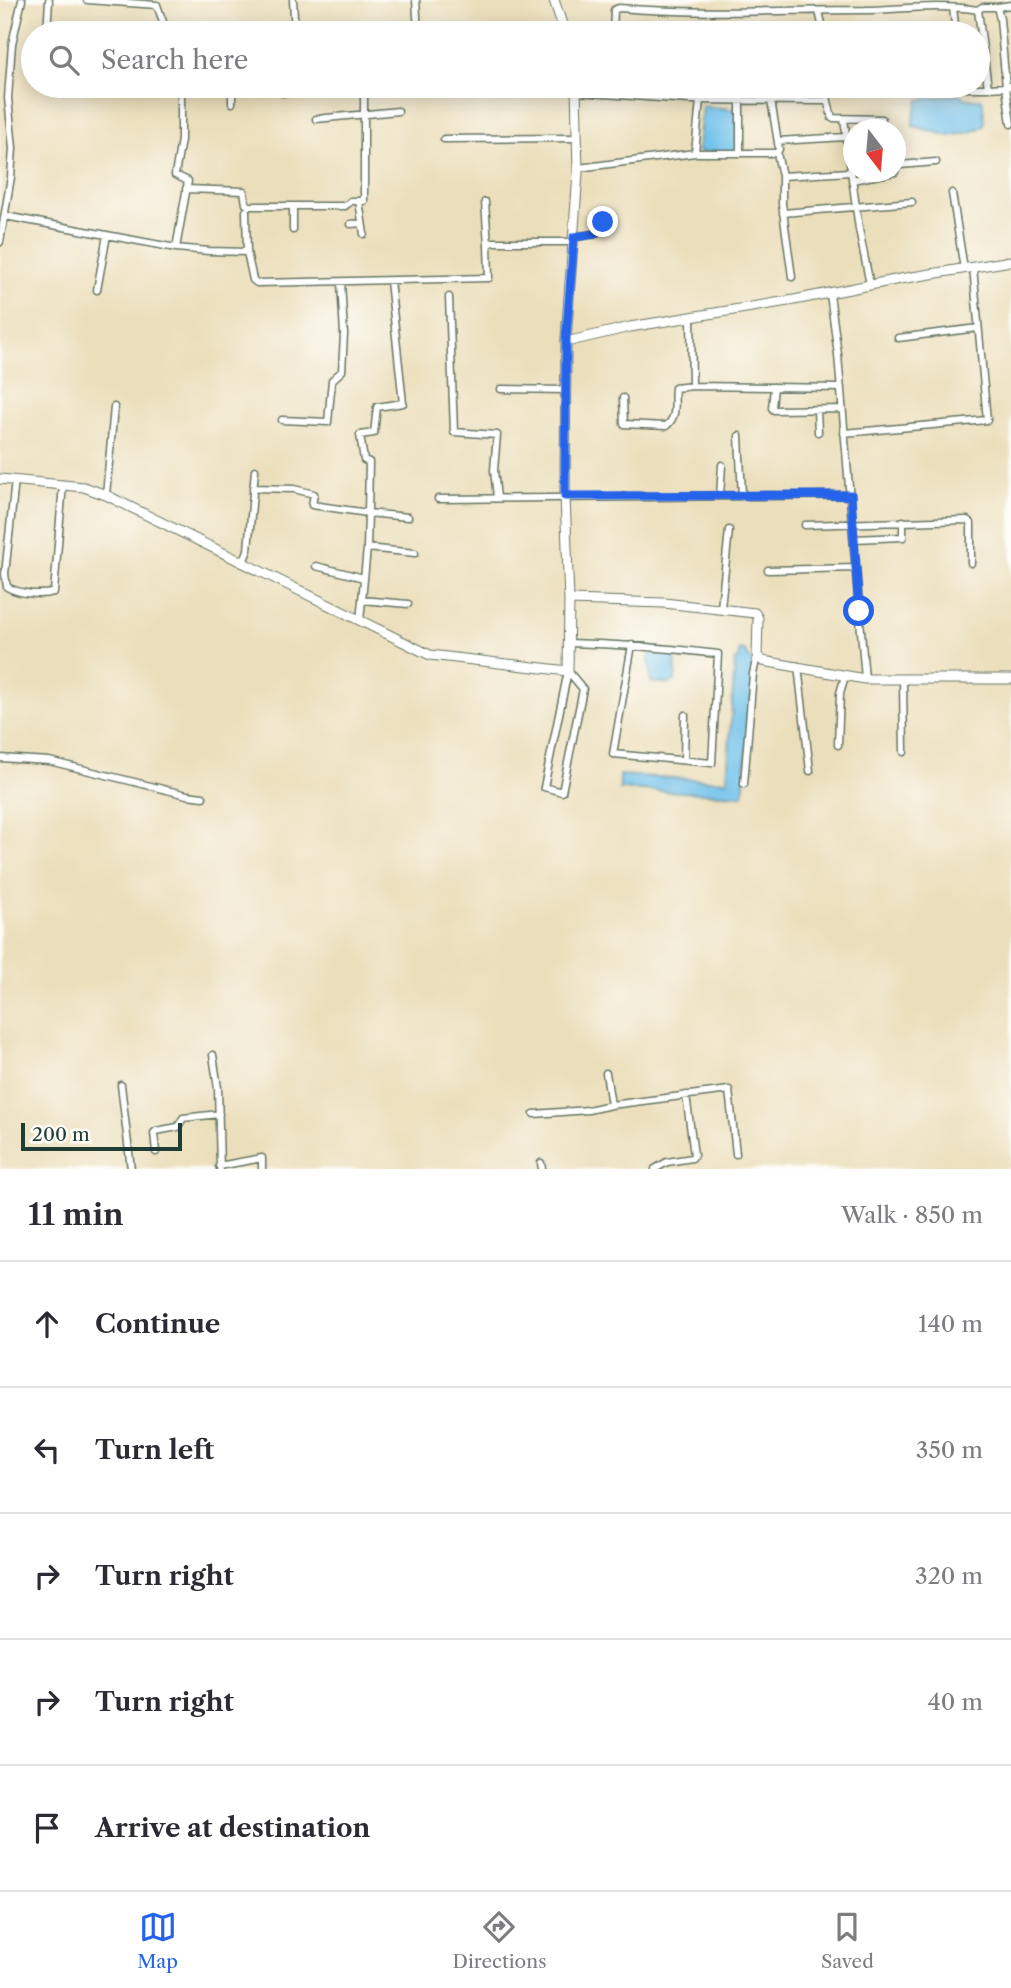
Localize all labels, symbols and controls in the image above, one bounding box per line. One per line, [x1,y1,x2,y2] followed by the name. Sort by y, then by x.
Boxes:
[21,21,990,98] search box
[45,41,83,79] icon: search
[101,44,248,76] text: Search here
[843,119,906,182] north arrow
[587,206,618,237] route end
[843,595,874,626] route start
[21,1120,182,1152] scale bar
[32,1123,90,1146] text: 200 m
[28,1196,124,1233] text: 11 min
[841,1201,983,1229] text: Walk · 850 m
[28,1305,66,1343] icon: ahead
[95,1308,220,1340] text: Continue
[918,1310,983,1338] text: 140 m
[28,1431,66,1469] icon: left
[95,1434,214,1466] text: Turn left
[916,1436,983,1464] text: 350 m
[28,1557,66,1595] icon: right
[95,1560,234,1592] text: Turn right
[915,1562,983,1590] text: 320 m
[28,1683,66,1721] icon: right
[95,1686,234,1718] text: Turn right
[928,1688,983,1716] text: 40 m
[28,1809,66,1847] icon: arrive
[95,1812,370,1844] text: Arrive at destination
[137,1908,178,1973] tab: Map
[453,1908,546,1973] tab: Directions
[821,1908,874,1973] tab: Saved

